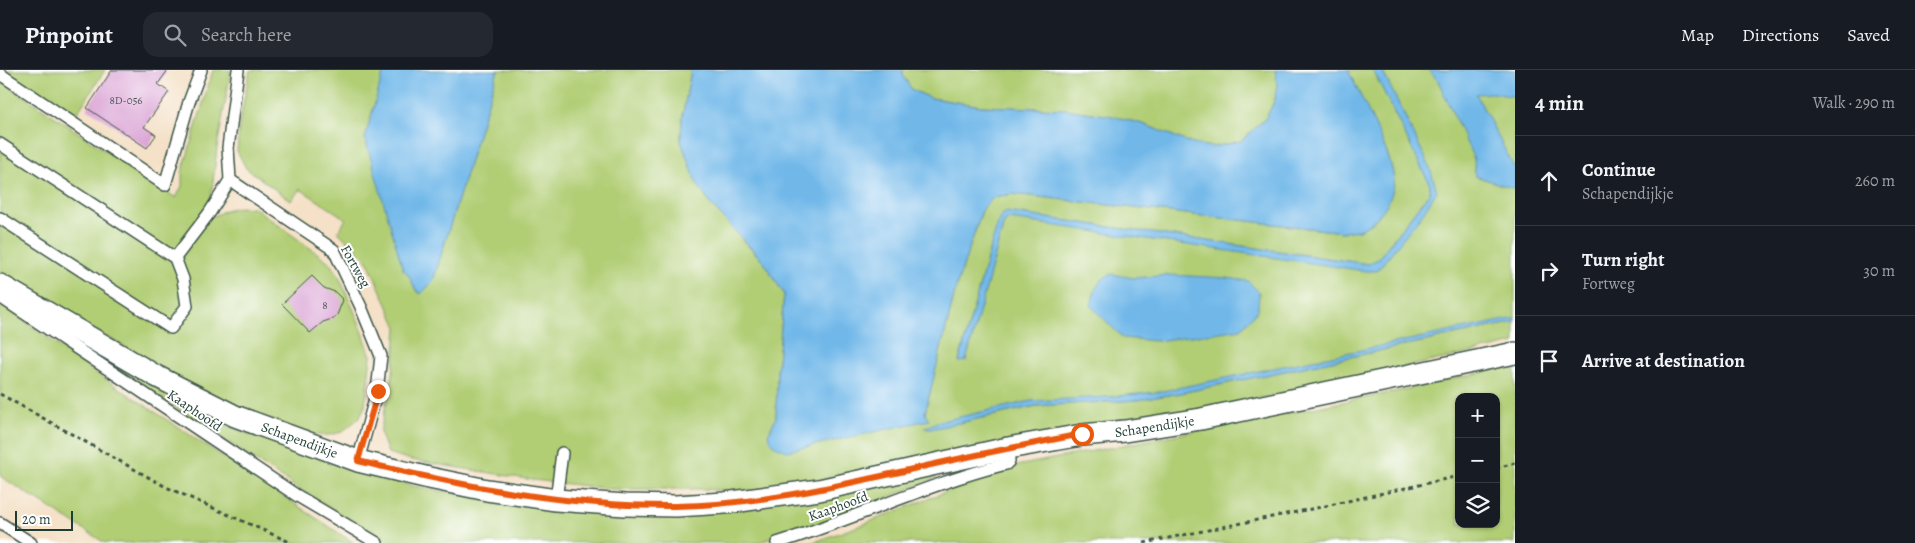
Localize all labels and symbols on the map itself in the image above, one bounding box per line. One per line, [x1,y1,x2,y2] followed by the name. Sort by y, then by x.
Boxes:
[110,93,142,108] house number: 8D-056
[336,241,375,291] street label: Fortweg
[322,298,328,313] house number: 8
[367,380,390,403] route end
[164,385,226,436] street label: Kaaphoofd
[1114,411,1196,442] street label: Schapendijkje
[259,417,340,463] street label: Schapendijkje
[1071,423,1094,446] route start
[806,487,871,526] street label: Kaaphoofd
[15,508,72,531] scale bar

